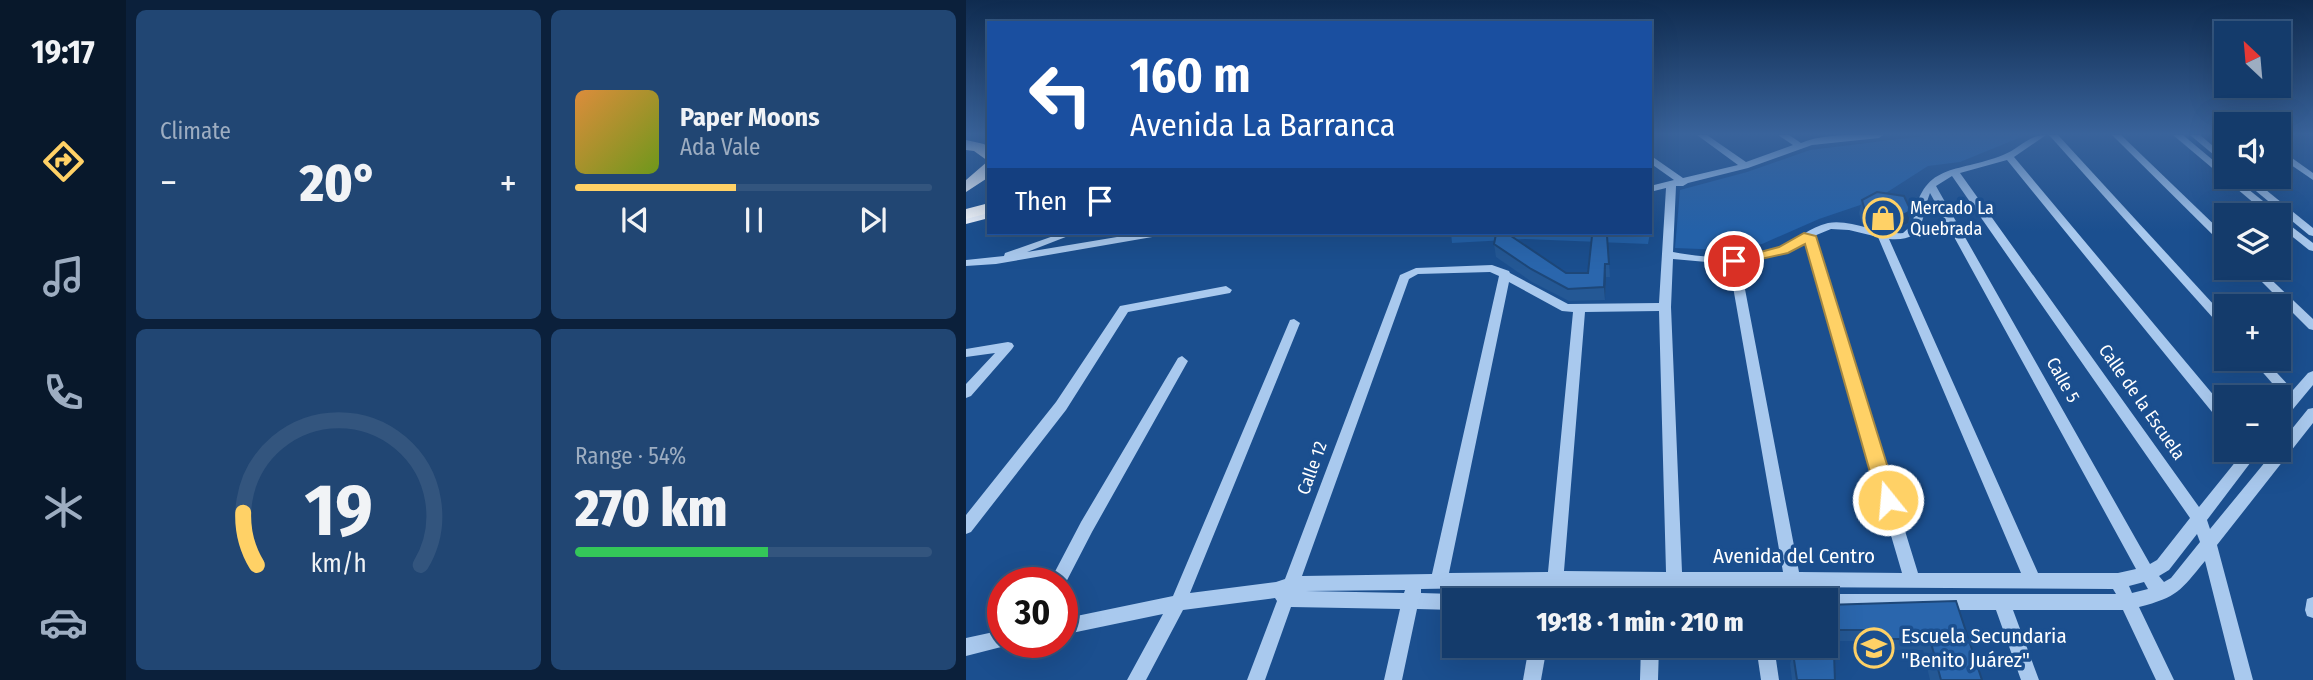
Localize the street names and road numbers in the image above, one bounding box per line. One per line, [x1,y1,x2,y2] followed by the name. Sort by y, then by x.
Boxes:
[2094,340,2190,464] street label: Calle de la Escuela
[2042,353,2084,407] street label: Calle 5
[1292,438,1332,498] street label: Calle 12
[1713,543,1875,569] street label: Avenida del Centro

